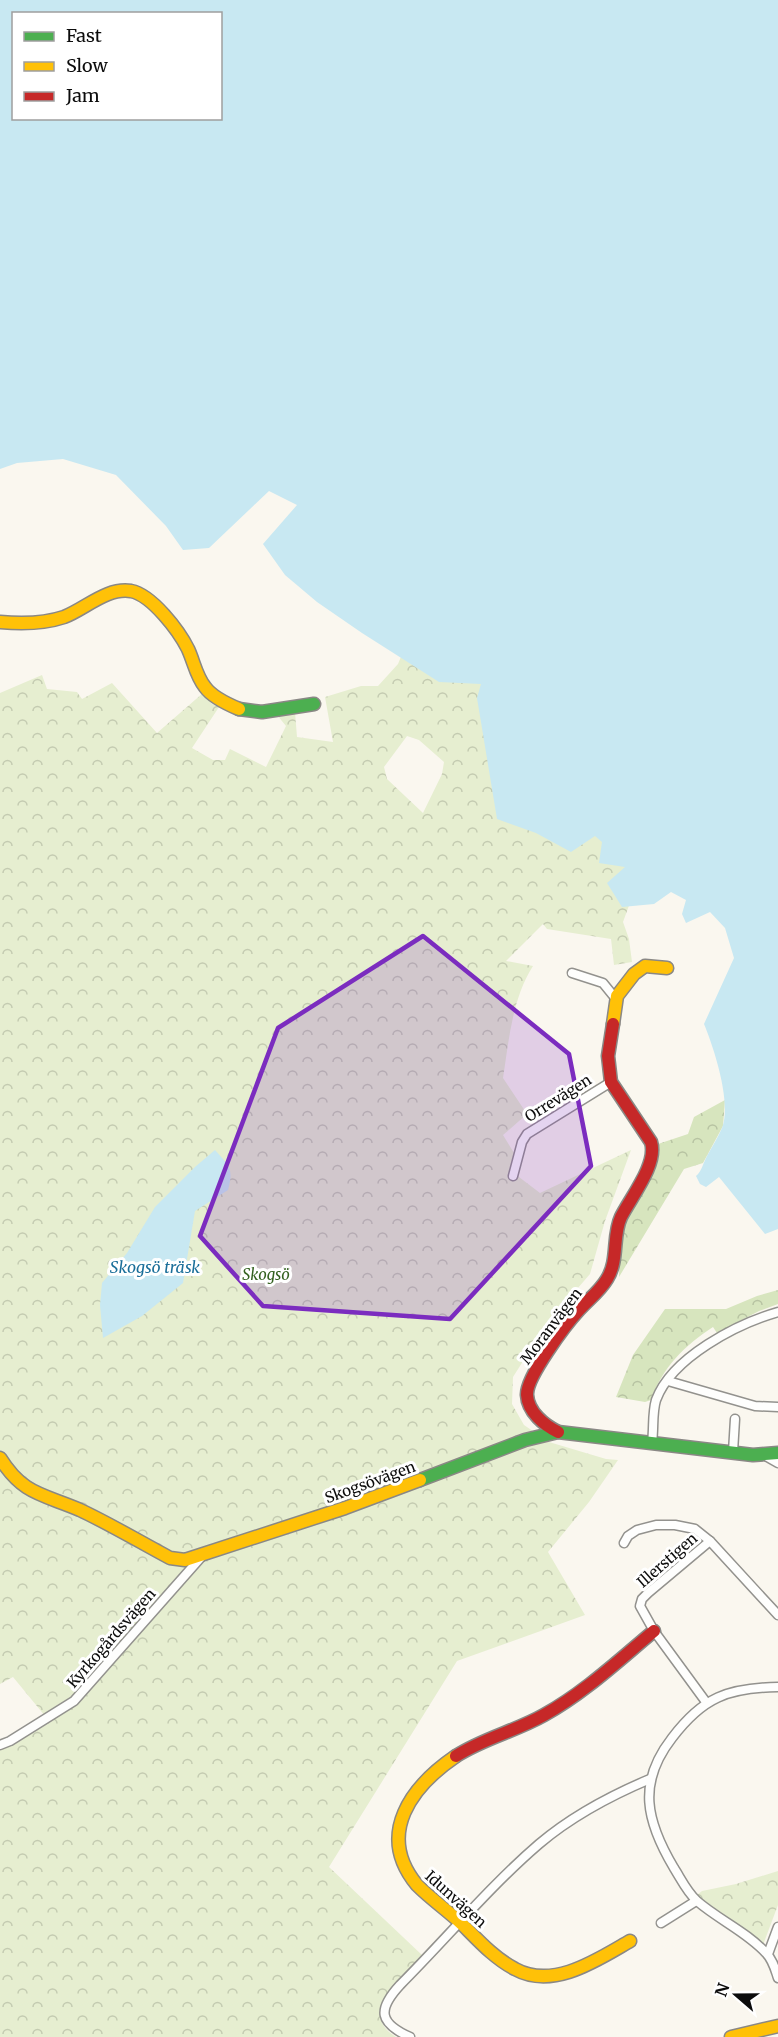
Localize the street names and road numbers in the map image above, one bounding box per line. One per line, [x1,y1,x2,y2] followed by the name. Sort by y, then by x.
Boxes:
[521,1070,595,1126] street label: Orrevägen
[516,1284,586,1368] street label: Moranvägen
[322,1457,418,1507] street label: Skogsövägen
[633,1529,701,1591] street label: Illerstigen
[63,1584,159,1692] street label: Kyrkogårdsvägen
[421,1866,491,1932] street label: Idunvägen

